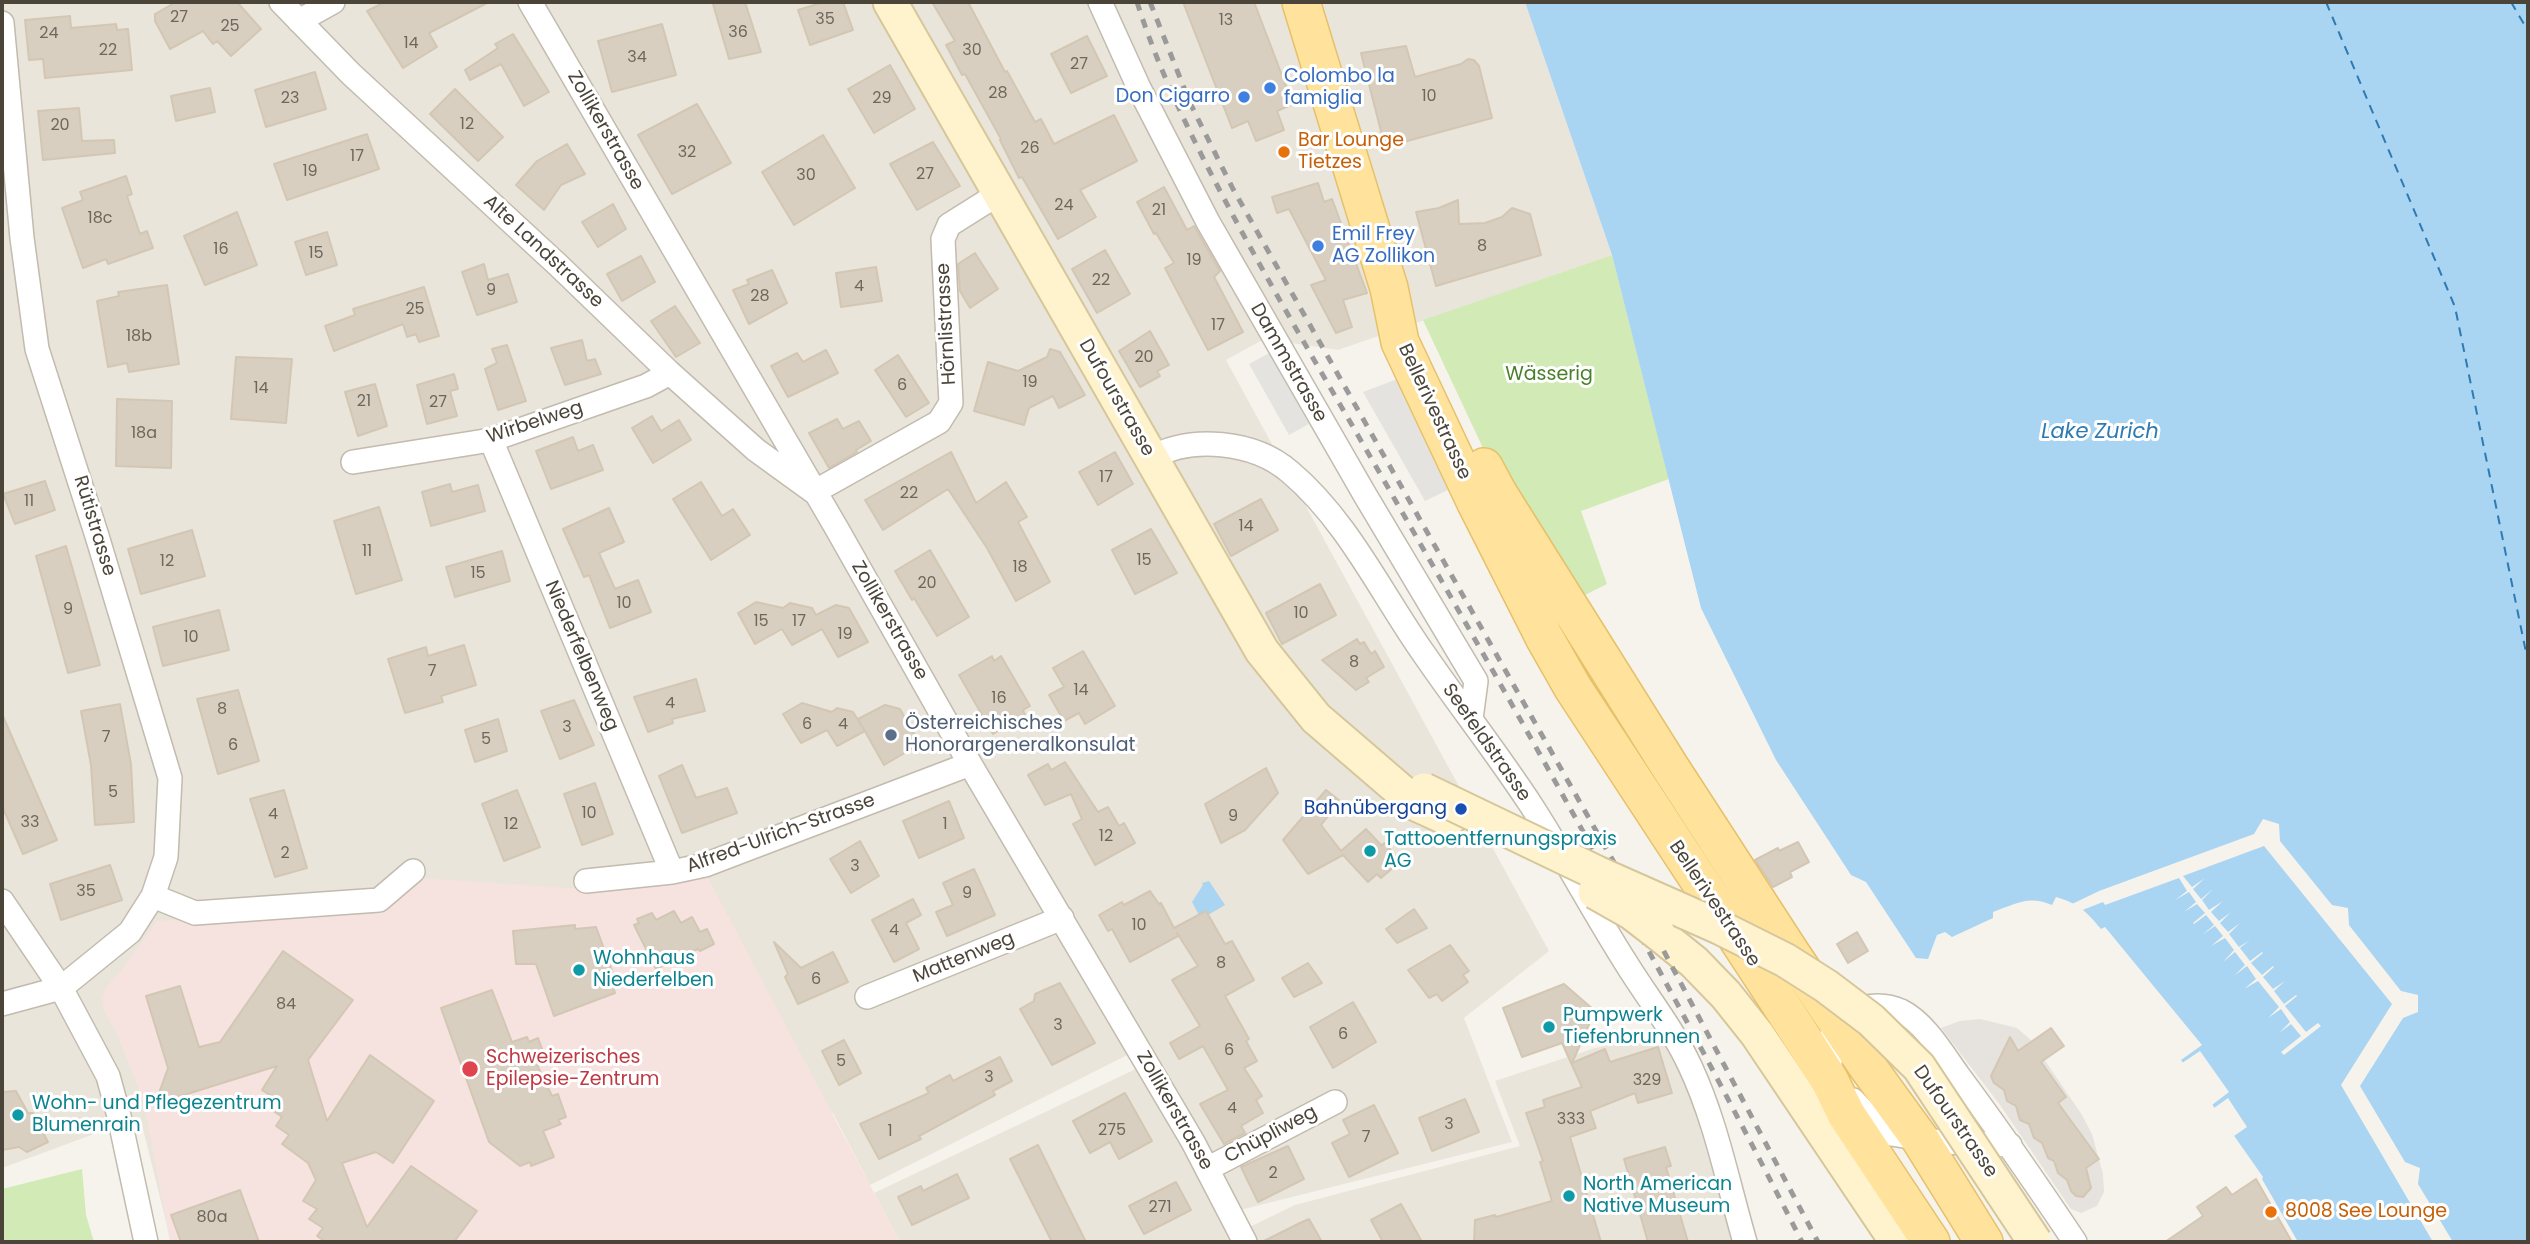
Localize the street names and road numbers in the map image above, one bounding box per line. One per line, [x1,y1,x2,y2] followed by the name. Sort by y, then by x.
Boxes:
[562,67,648,195] street label: Zollikerstrasse
[478,191,608,313] street label: Alte Landstrasse
[932,262,962,386] street label: Hörnlistrasse
[1245,299,1331,427] street label: Dammstrasse
[1073,335,1159,461] street label: Dufourstrasse
[1393,341,1475,483] street label: Bellerivestrasse
[484,397,586,449] street label: Wirbelweg
[68,473,120,579] street label: Rütistrasse
[846,557,932,685] street label: Zollikerstrasse
[539,577,623,735] street label: Niederfelbenweg
[1437,680,1535,806] street label: Seefeldstrasse
[684,789,878,879] street label: Alfred-Ulrich-Strasse
[1663,837,1765,971] street label: Bellerivestrasse
[910,927,1018,989] street label: Mattenweg
[1131,1047,1217,1175] street label: Zollikerstrasse
[1908,1062,2002,1182] street label: Dufourstrasse
[1221,1101,1321,1169] street label: Chüpliweg

